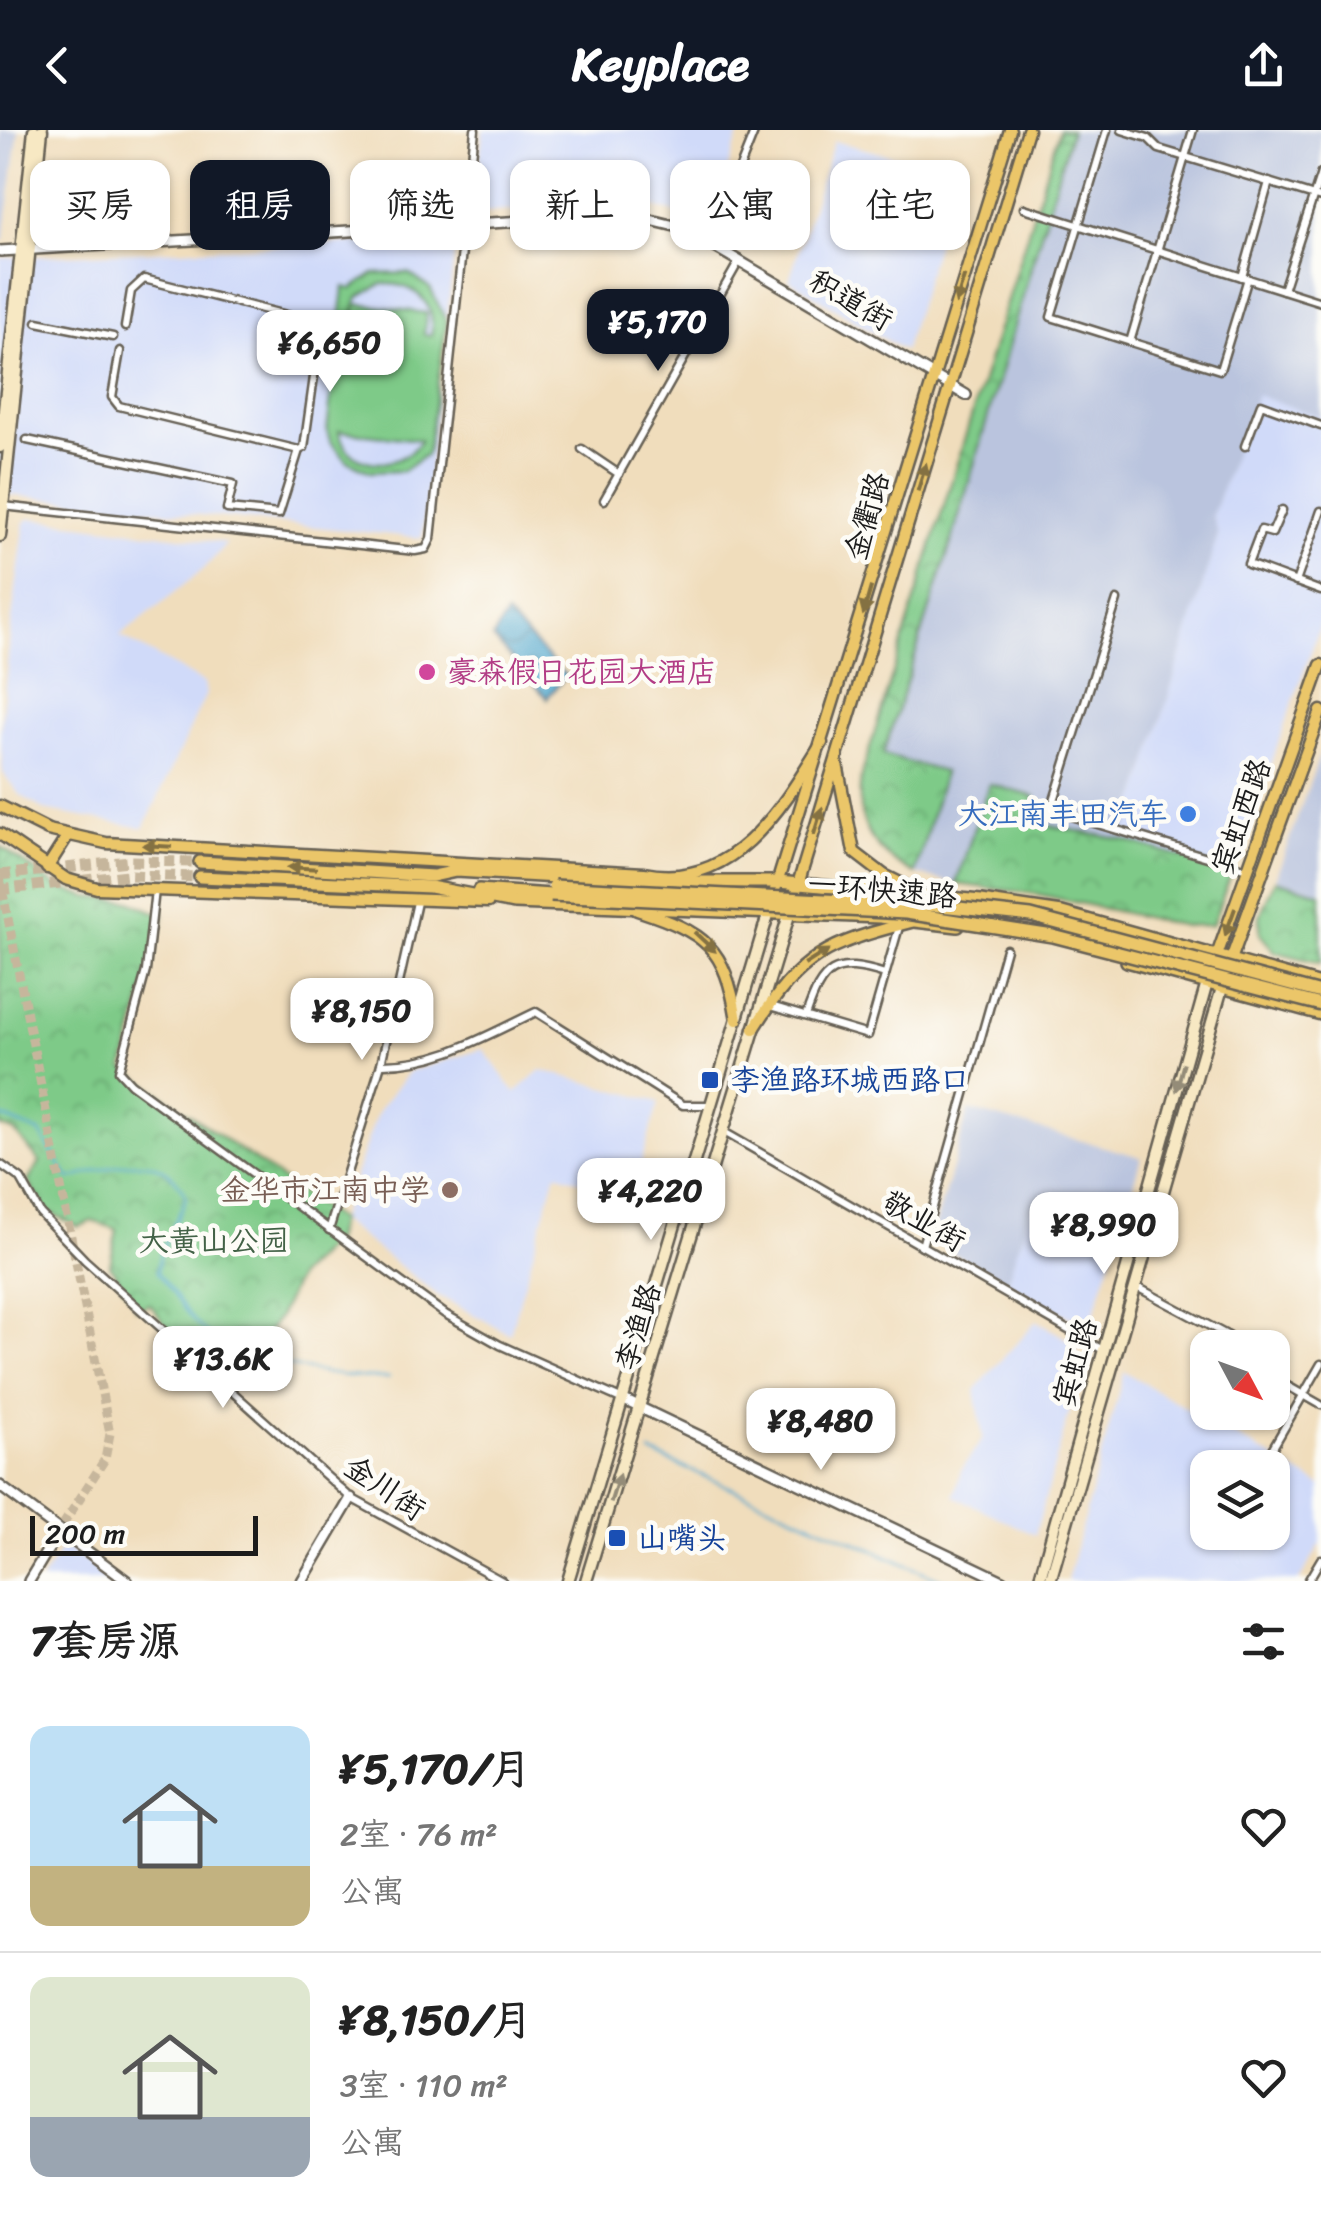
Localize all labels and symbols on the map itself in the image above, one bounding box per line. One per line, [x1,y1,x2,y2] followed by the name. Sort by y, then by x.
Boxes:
[799,254,903,346] street label: 积道街
[952,275,967,305] one-way arrow
[577,289,739,374] pin: ¥5,170
[249,310,411,395] pin: ¥6,650
[916,462,931,492] one-way arrow
[829,465,905,567] street label: 金衢路
[859,587,874,617] one-way arrow
[447,645,717,699] place label: 豪森假日花园大酒店
[416,661,438,683] marker: 豪森假日花园大酒店
[1195,750,1287,882] street label: 宾虹西路
[958,787,1168,841] place label: 大江南丰田汽车
[1177,803,1199,825] marker: 大江南丰田汽车
[811,806,826,836] one-way arrow
[140,838,172,854] one-way arrow
[805,857,959,923] street label: 一环快速路
[286,860,318,876] one-way arrow
[1221,908,1236,938] one-way arrow
[693,930,717,953] one-way arrow
[803,948,830,967] one-way arrow
[281,978,443,1063] pin: ¥8,150
[730,1053,970,1107] place label: 李渔路环城西路口
[1172,1062,1188,1093] one-way arrow
[699,1069,721,1091] marker: 李渔路环城西路口
[570,1158,732,1243] pin: ¥4,220
[220,1163,430,1217] place label: 金华市江南中学
[872,1175,976,1267] street label: 敬业街
[439,1179,461,1201] marker: 金华市江南中学
[1023,1192,1185,1277] pin: ¥8,990
[139,1214,289,1268] park label: 大黄山公园
[599,1276,677,1378] street label: 李渔路
[1037,1311,1113,1413] street label: 宾虹路
[142,1326,304,1411] pin: ¥13.6K
[1190,1330,1290,1430] north arrow
[740,1388,902,1473] pin: ¥8,480
[333,1440,437,1536] street label: 金川街
[608,1472,623,1503] one-way arrow
[30,1511,258,1556] scale bar
[637,1511,727,1565] place label: 山嘴头
[606,1527,628,1549] marker: 山嘴头

